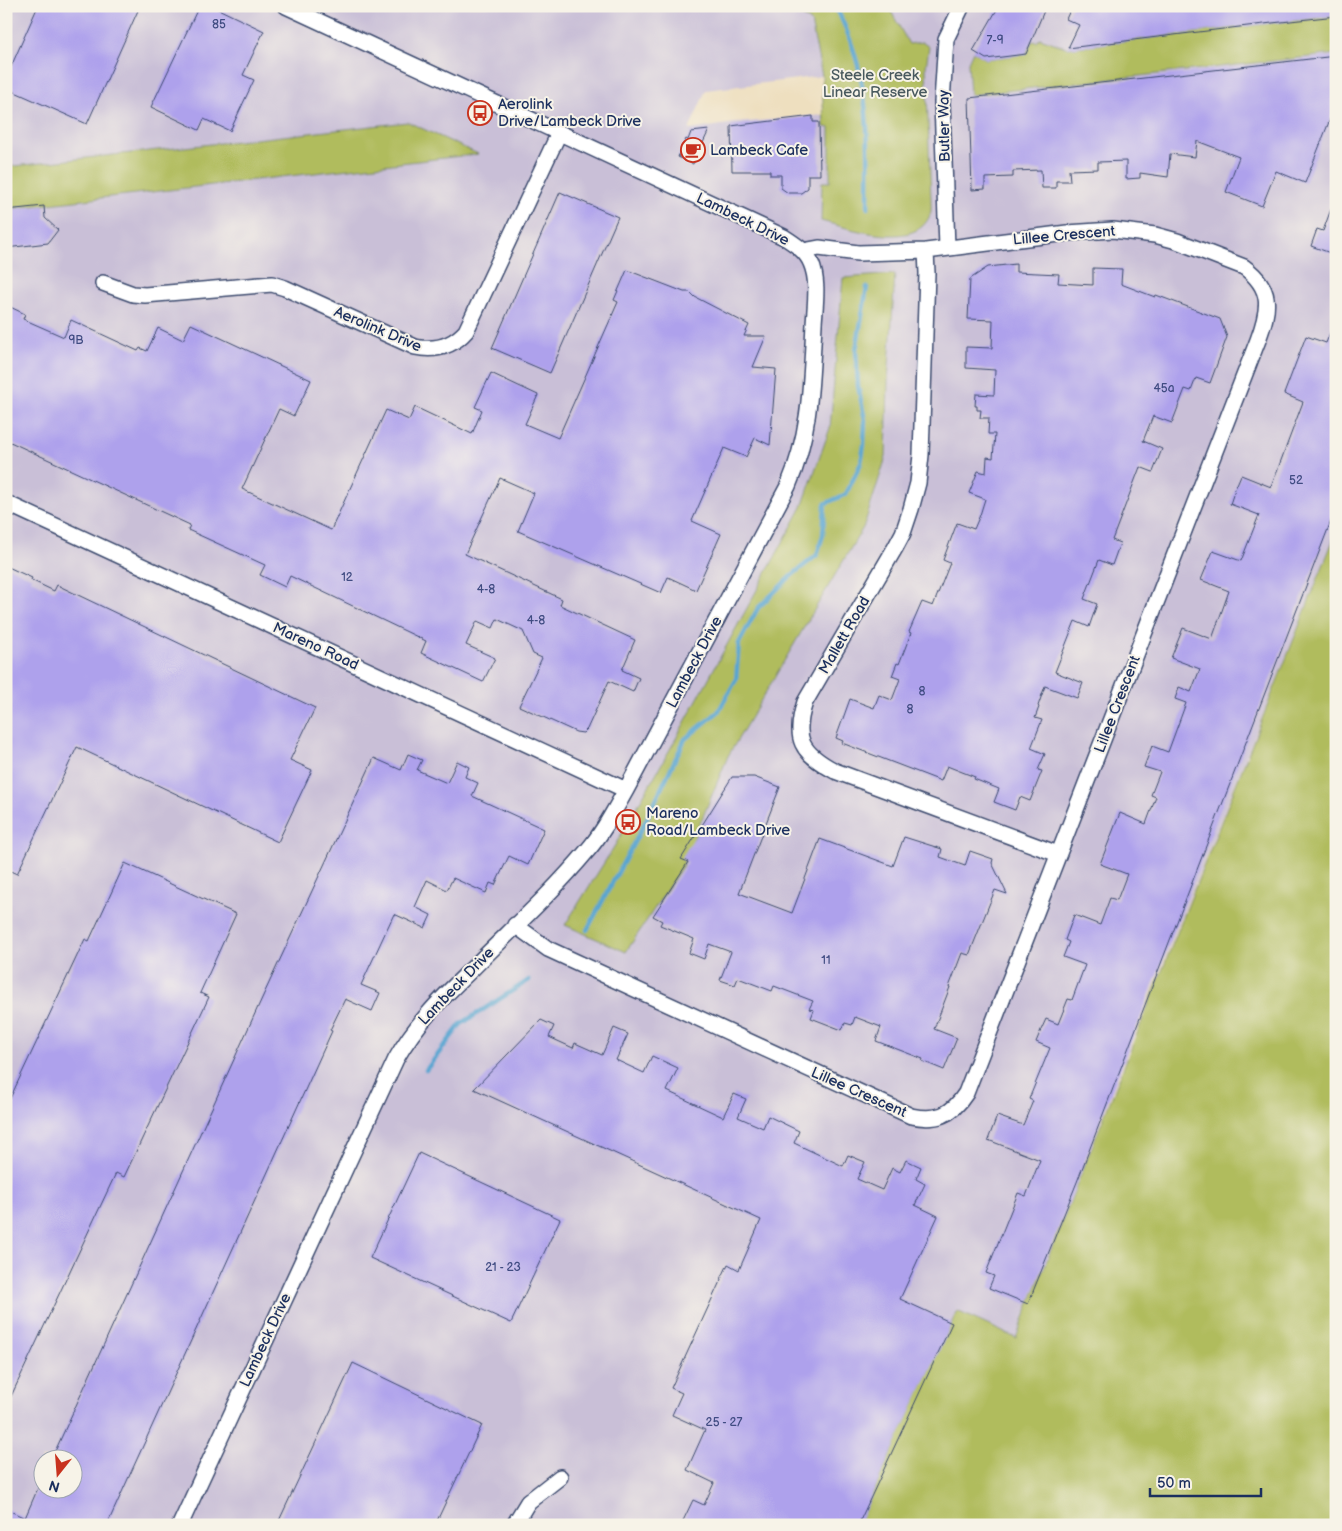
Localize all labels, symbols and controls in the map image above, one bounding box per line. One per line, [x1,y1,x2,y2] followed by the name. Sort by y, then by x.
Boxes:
[212,17,226,32] house number: 85
[986,33,1004,48] house number: 7-9
[823,66,927,102] park label: Steele Creek Linear Reserve
[934,89,955,162] street label: Butler Way
[498,95,641,131] place label: Aerolink Drive/Lambeck Drive
[467,100,493,126] bus stop icon: Aerolink Drive/Lambeck Drive
[680,137,706,163] cafe icon: Lambeck Cafe
[710,141,808,160] place label: Lambeck Cafe
[693,189,793,250] street label: Lambeck Drive
[1012,222,1116,249] street label: Lillee Crescent
[331,302,425,356] street label: Aerolink Drive
[68,333,84,348] house number: 9B
[1154,381,1175,396] house number: 45a
[1289,473,1303,488] house number: 52
[341,570,353,585] house number: 12
[477,582,495,597] house number: 4-8
[815,593,874,677] street label: Mallett Road
[527,613,545,628] house number: 4-8
[662,613,727,711] street label: Lambeck Drive
[270,618,362,675] street label: Mareno Road
[1090,653,1145,755] street label: Lillee Crescent
[919,684,926,699] house number: 8
[907,702,914,717] house number: 8
[646,804,790,840] place label: Mareno Road/Lambeck Drive
[615,809,641,835] bus stop icon: Mareno Road/Lambeck Drive
[414,943,498,1029] street label: Lambeck Drive
[821,953,831,968] house number: 11
[808,1063,910,1122] street label: Lillee Crescent
[485,1260,521,1275] house number: 21 - 23
[235,1290,295,1390] street label: Lambeck Drive
[706,1415,743,1430] house number: 25 - 27
[32,1448,82,1498] north arrow
[1150,1466,1261,1498] scale bar
[1157,1474,1191,1493] text: 50 m
[47,1476,62,1496] text: N

